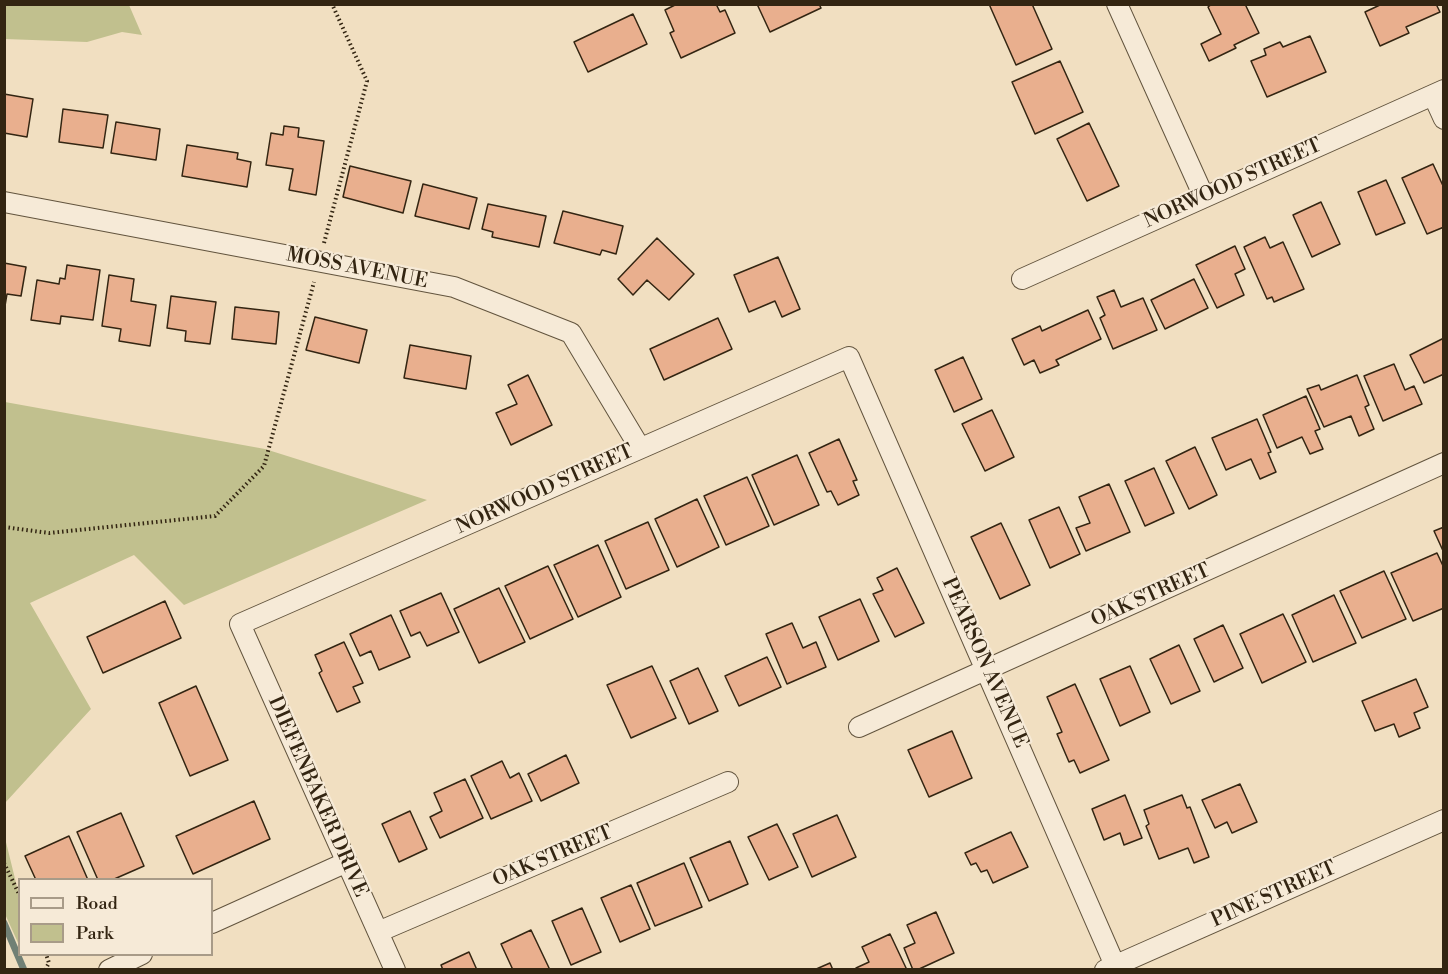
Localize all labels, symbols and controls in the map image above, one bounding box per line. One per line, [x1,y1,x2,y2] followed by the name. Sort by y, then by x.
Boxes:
[1140,134,1326,234] street label: NORWOOD STREET
[284,244,430,294] street label: MOSS AVENUE
[452,440,638,540] street label: NORWOOD STREET
[1088,559,1214,633] street label: OAK STREET
[936,574,1032,752] street label: PEARSON AVENUE
[262,693,372,901] street label: DIEFENBAKER DRIVE
[490,821,616,893] street label: OAK STREET
[1208,857,1340,933] street label: PINE STREET
[18,878,213,956] legend
[76,892,118,915] text: Road
[76,922,113,945] text: Park

